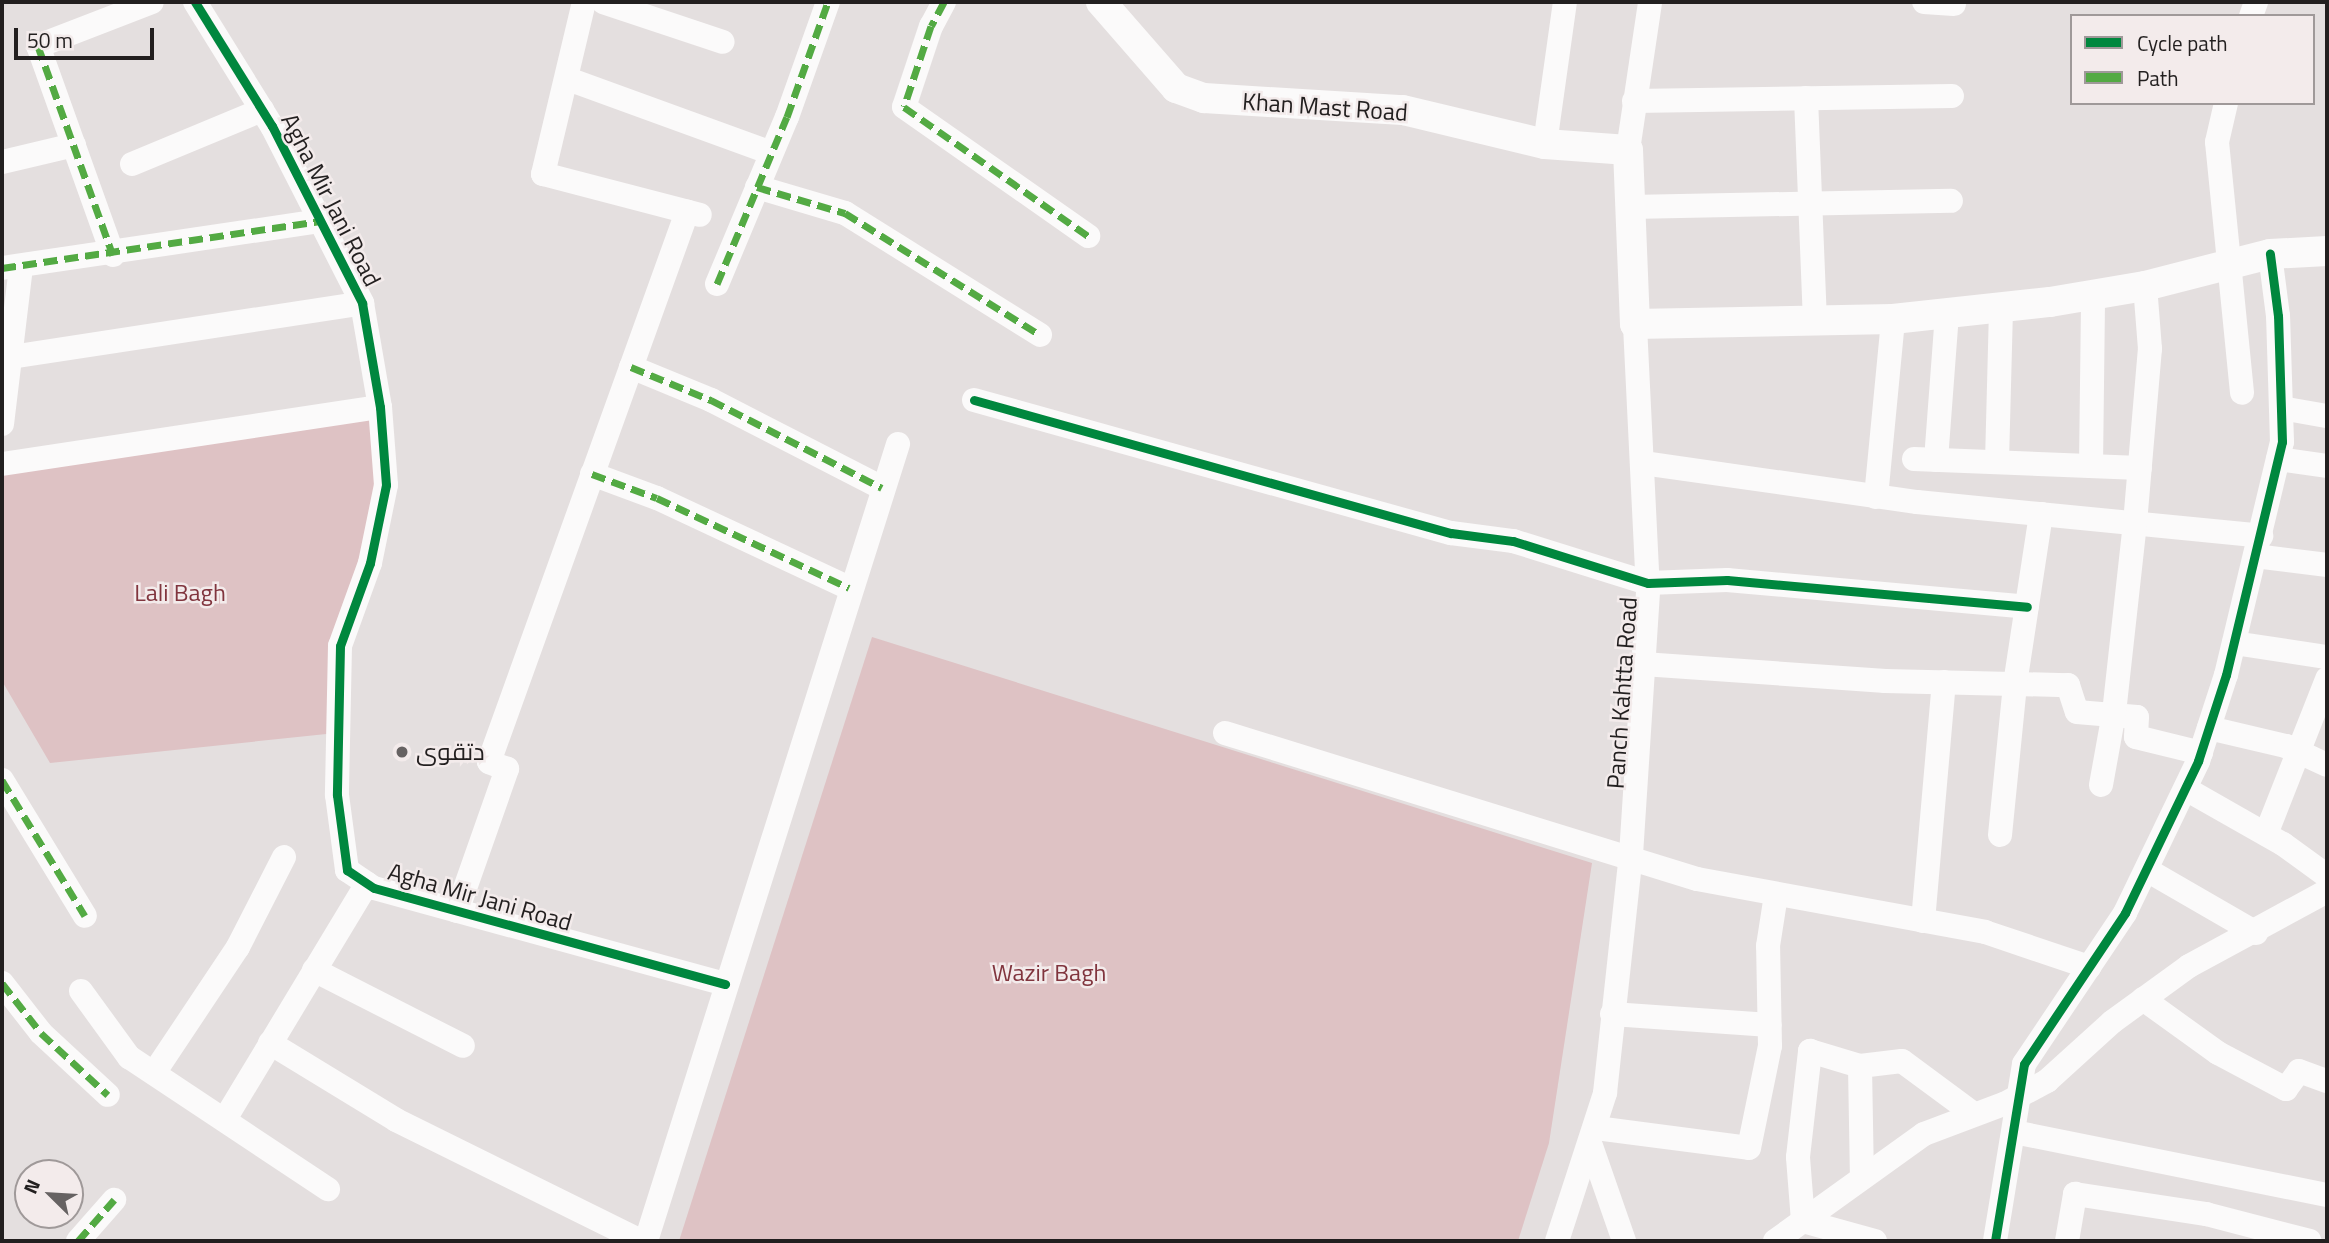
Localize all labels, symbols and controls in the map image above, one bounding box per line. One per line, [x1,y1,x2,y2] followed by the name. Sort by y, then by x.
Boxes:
[18,14,158,58] scale bar
[2070,14,2315,105] legend
[27,24,73,56] text: 50 m
[2137,27,2228,59] text: Cycle path
[2137,62,2179,94] text: Path
[1241,87,1409,127] street label: Khan Mast Road
[275,109,387,291] street label: Agha Mir Jani Road
[134,579,226,607] park label: Lali Bagh
[1601,596,1643,790] street label: Panch Kahtta Road
[416,738,485,766] place label: دتقوى
[394,744,410,760] marker: دتقوى
[385,857,575,937] street label: Agha Mir Jani Road
[992,959,1106,987] park label: Wazir Bagh
[14,1159,84,1229] north arrow
[15,1174,47,1198] text: N

